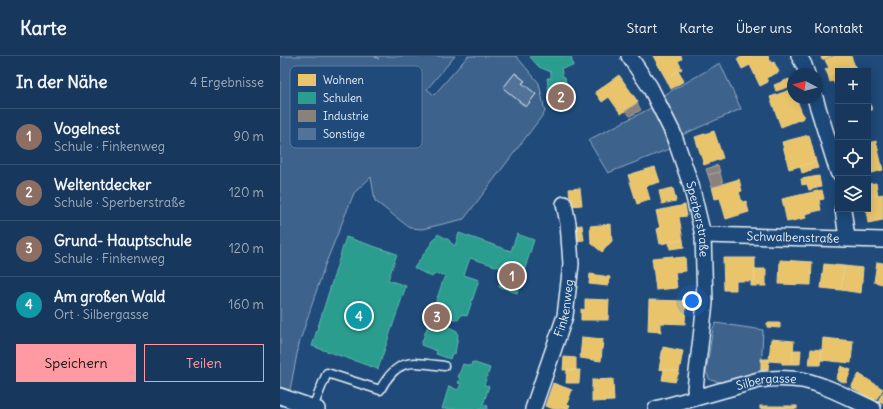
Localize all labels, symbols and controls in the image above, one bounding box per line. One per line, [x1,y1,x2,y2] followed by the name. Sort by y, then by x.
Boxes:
[20,16,67,40] text: Karte
[627,19,657,37] text: Start
[679,19,714,37] text: Karte
[736,19,792,37] text: Über uns
[814,19,863,37] text: Kontakt
[290,66,422,148] legend
[787,68,823,104] north arrow
[835,68,871,212] map controls
[835,68,871,104] button: +
[16,71,108,93] text: In der Nähe
[323,73,364,87] text: Wohnen
[190,74,264,91] text: 4 Ergebnisse
[548,82,574,112] pin: 2
[323,91,362,105] text: Schulen
[835,104,871,140] button: −
[323,109,369,123] text: Industrie
[54,119,120,138] text: Vogelnest
[323,127,365,141] text: Sonstige
[26,128,32,145] text: 1
[233,128,264,145] text: 90 m
[54,138,165,155] text: Schule · Finkenweg
[835,140,871,176] button: locate
[54,175,151,194] text: Weltentdecker
[835,176,871,212] button: layers
[683,179,712,257] street label: Sperberstraße
[25,184,33,201] text: 2
[229,184,264,201] text: 120 m
[54,194,185,211] text: Schule · Sperberstraße
[746,228,840,246] street label: Schwalbenstraße
[54,231,192,250] text: Grund- Hauptschule
[25,240,33,257] text: 3
[229,240,264,257] text: 120 m
[54,250,165,267] text: Schule · Finkenweg
[499,261,525,291] pin: 1
[550,278,576,339] street label: Finkenweg
[54,287,165,306] text: Am großen Wald
[682,291,702,311] your location
[25,296,33,313] text: 4
[228,296,264,313] text: 160 m
[346,301,372,331] pin: 4
[424,302,450,332] pin: 3
[54,306,149,323] text: Ort · Silbergasse
[16,344,136,382] button: Speichern
[144,344,264,382] button: Teilen
[734,370,797,393] street label: Silbergasse

